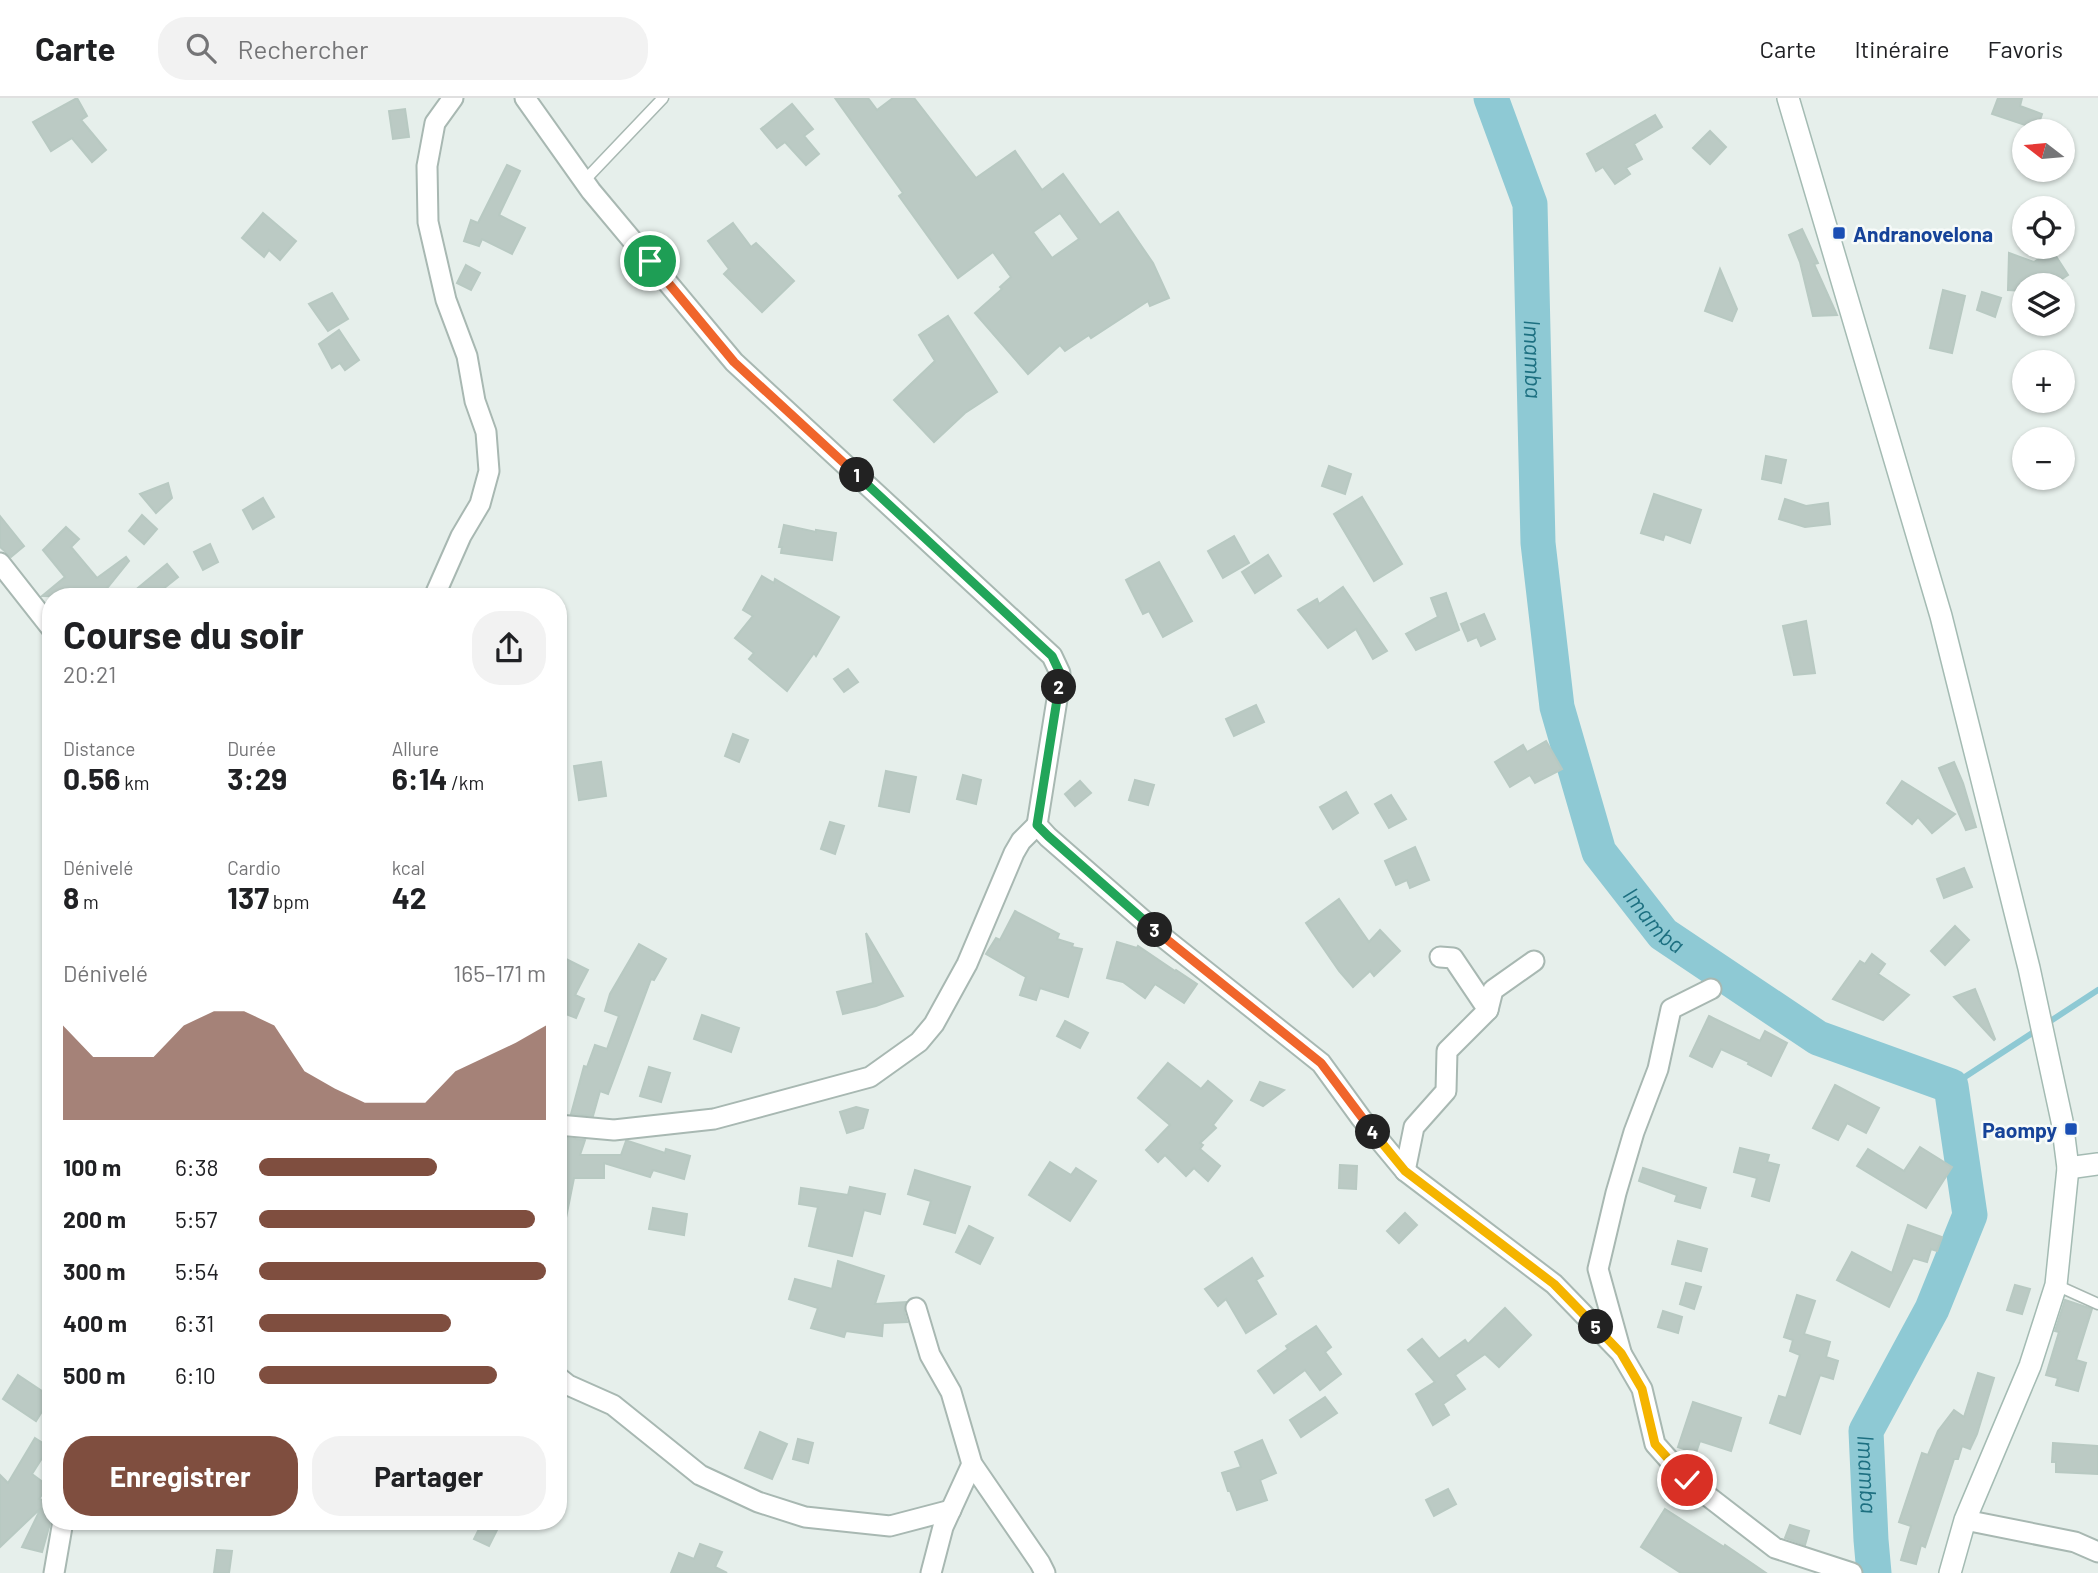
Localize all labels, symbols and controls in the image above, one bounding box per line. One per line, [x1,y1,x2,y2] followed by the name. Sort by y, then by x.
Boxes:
[158,17,648,80] search box
[35,28,116,68] text: Carte
[182,29,220,67] icon: search
[238,33,368,64] text: Rechercher
[1760,34,1816,63] text: Carte
[1854,34,1950,63] text: Itinéraire
[1988,34,2063,63] text: Favoris
[2012,119,2076,182] north arrow
[2012,119,2075,490] map controls
[2012,196,2075,259] button: locate
[1853,221,1993,246] place label: Andranovelona
[1831,225,1847,241] marker: Andranovelona
[620,231,680,291] pin
[631,242,669,280] icon: arrive
[2012,273,2075,336] button: layers
[1519,319,1549,399] water label: Imamba
[2012,350,2075,413] button: +
[2012,427,2075,490] button: −
[840,458,874,492] pin: 1
[853,463,860,486] text: 1
[63,611,304,657] text: Course du soir
[472,611,546,685] button: share
[63,660,116,688] text: 20:21
[1042,670,1076,704] pin: 2
[1053,675,1064,698] text: 2
[63,737,135,760] text: Distance
[227,737,276,760] text: Durée
[392,737,439,760] text: Allure
[63,760,120,796] text: 0.56
[227,760,287,796] text: 3:29
[392,760,447,796] text: 6:14
[120,771,150,794] text: km
[447,771,484,794] text: /km
[63,856,133,879] text: Dénivelé
[227,856,281,879] text: Cardio
[392,856,425,879] text: kcal
[63,879,79,915] text: 8
[227,879,269,915] text: 137
[392,879,427,915] text: 42
[1618,881,1690,959] water label: Imamba
[79,890,99,913] text: m
[269,890,309,913] text: bpm
[1138,912,1172,948] pin: 3
[1149,918,1160,941] text: 3
[63,959,148,987] text: Dénivelé
[453,959,546,987] text: 165–171 m
[1356,1114,1390,1150] pin: 4
[1982,1117,2057,1142] place label: Paompy
[1367,1120,1378,1143] text: 4
[2063,1121,2079,1137] marker: Paompy
[63,1153,121,1181] text: 100 m
[175,1153,218,1181] text: 6:38
[63,1205,126,1233] text: 200 m
[175,1205,217,1233] text: 5:57
[63,1257,125,1285] text: 300 m
[175,1257,219,1285] text: 5:54
[63,1309,127,1337] text: 400 m
[175,1309,214,1337] text: 6:31
[1578,1310,1614,1344] pin: 5
[1590,1315,1601,1338] text: 5
[63,1361,125,1389] text: 500 m
[175,1361,216,1389] text: 6:10
[1852,1434,1884,1514] water label: Imamba
[63,1436,298,1516] button: Enregistrer
[312,1436,546,1516] button: Partager
[1657,1450,1717,1510] pin
[1668,1461,1706,1499] icon: check

